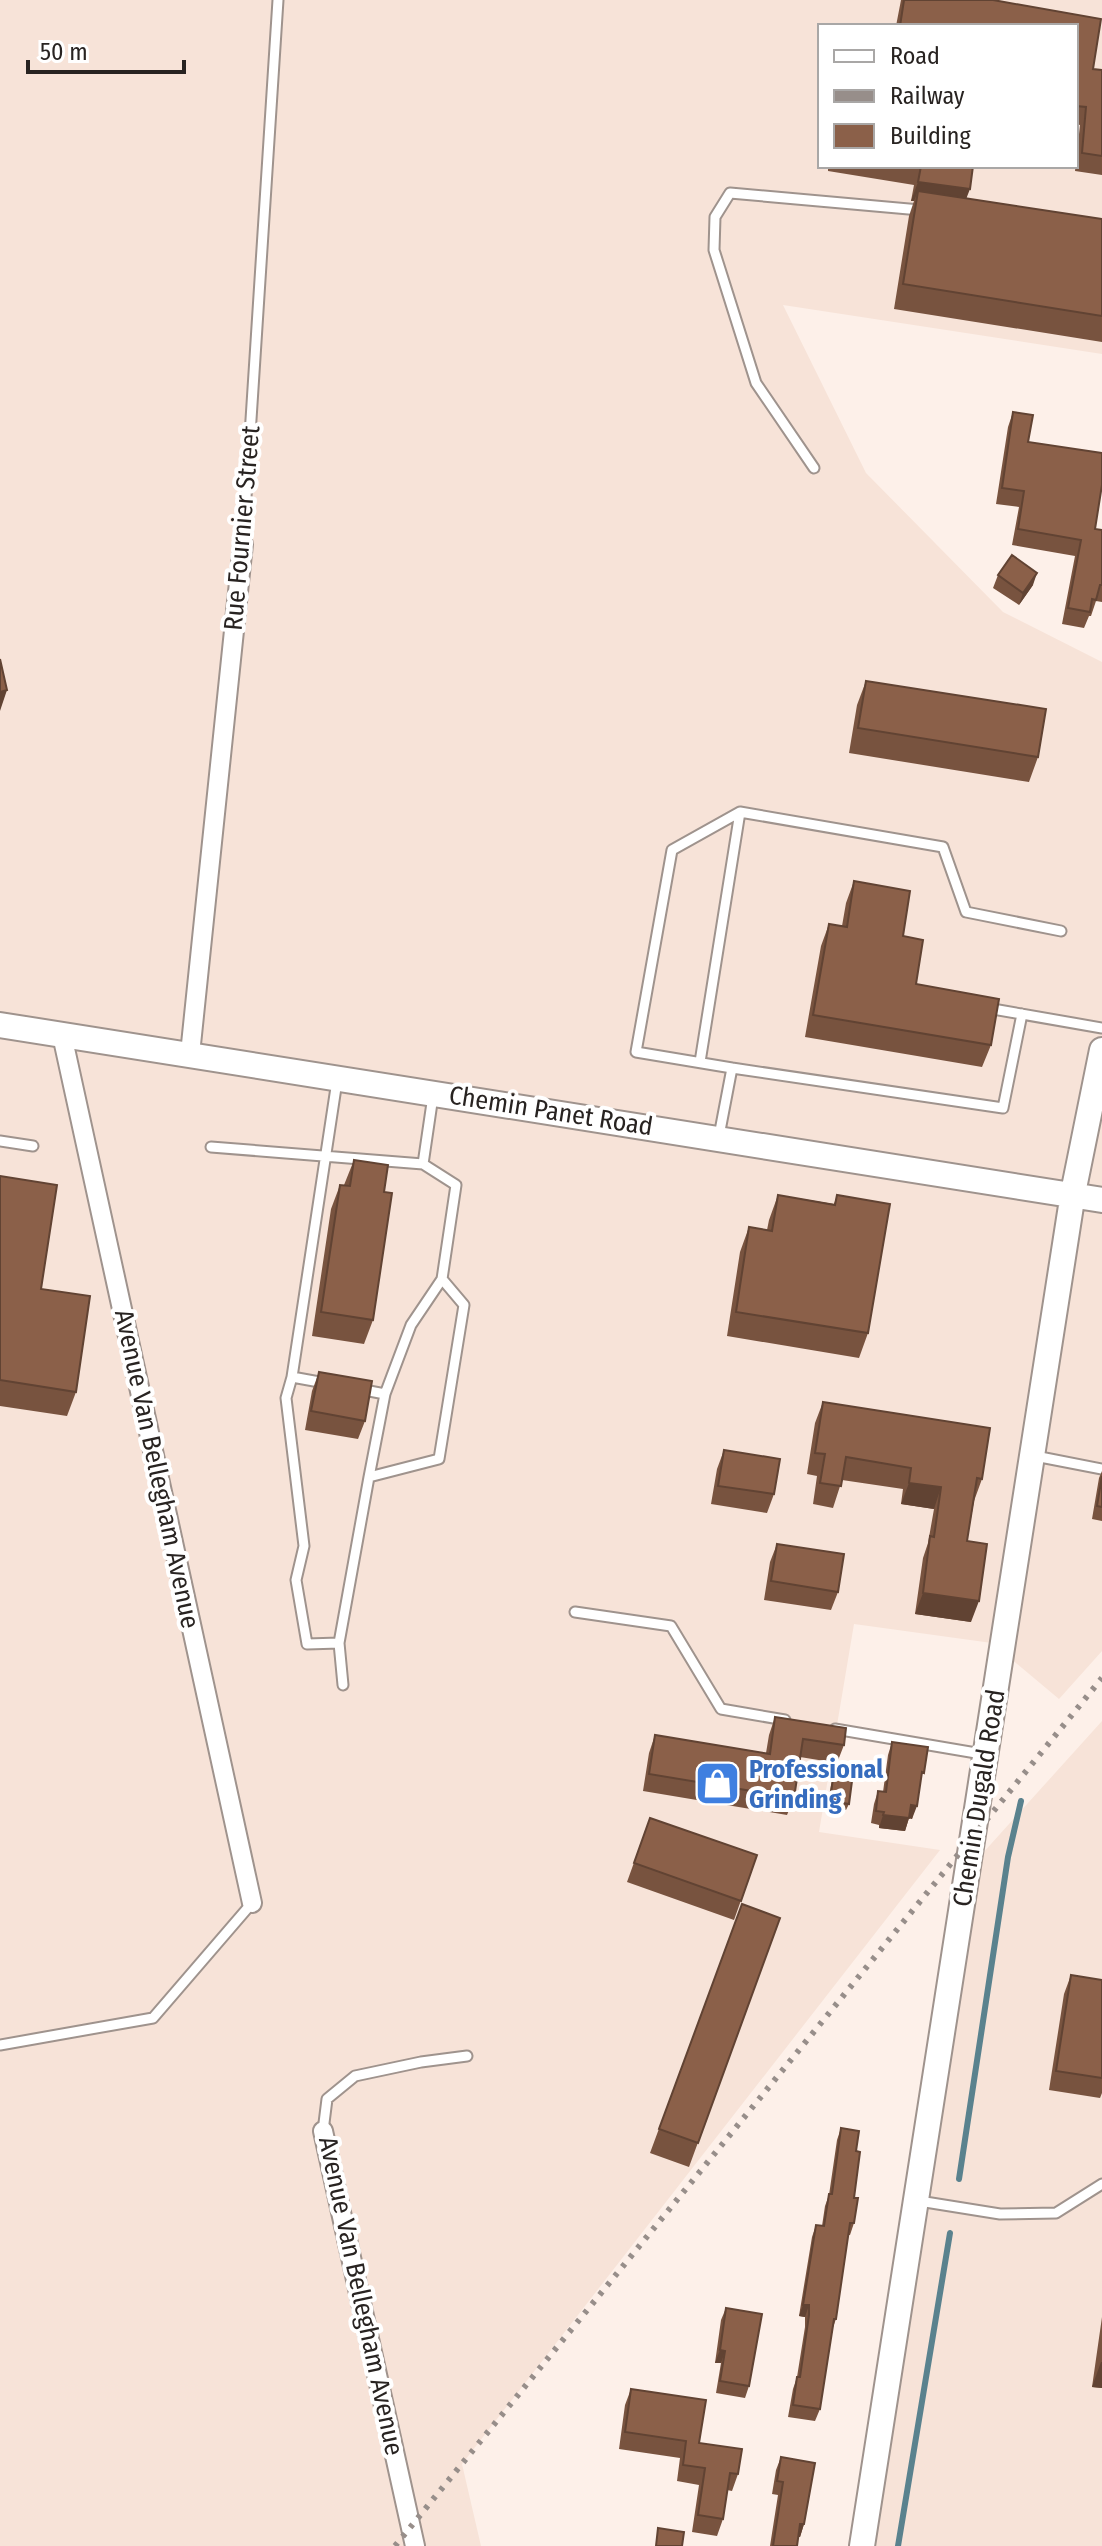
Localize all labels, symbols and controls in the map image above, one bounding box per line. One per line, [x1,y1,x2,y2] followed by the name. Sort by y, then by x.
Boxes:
[28,24,184,74] scale bar
[818,24,1078,168] legend
[40,38,88,66] text: 50 m
[890,42,940,70] text: Road
[890,82,965,110] text: Railway
[890,122,972,150] text: Building
[218,424,266,632] street label: Rue Fournier Street
[447,1080,655,1142] street label: Chemin Panet Road
[108,1307,206,1631] street label: Avenue Van Bellegham Avenue
[947,1687,1011,1909] street label: Chemin Dugald Road
[749,1754,884,1815] place label: Professional Grinding
[694,1760,742,1808] shop icon: Professional Grinding
[312,2134,410,2458] street label: Avenue Van Bellegham Avenue

